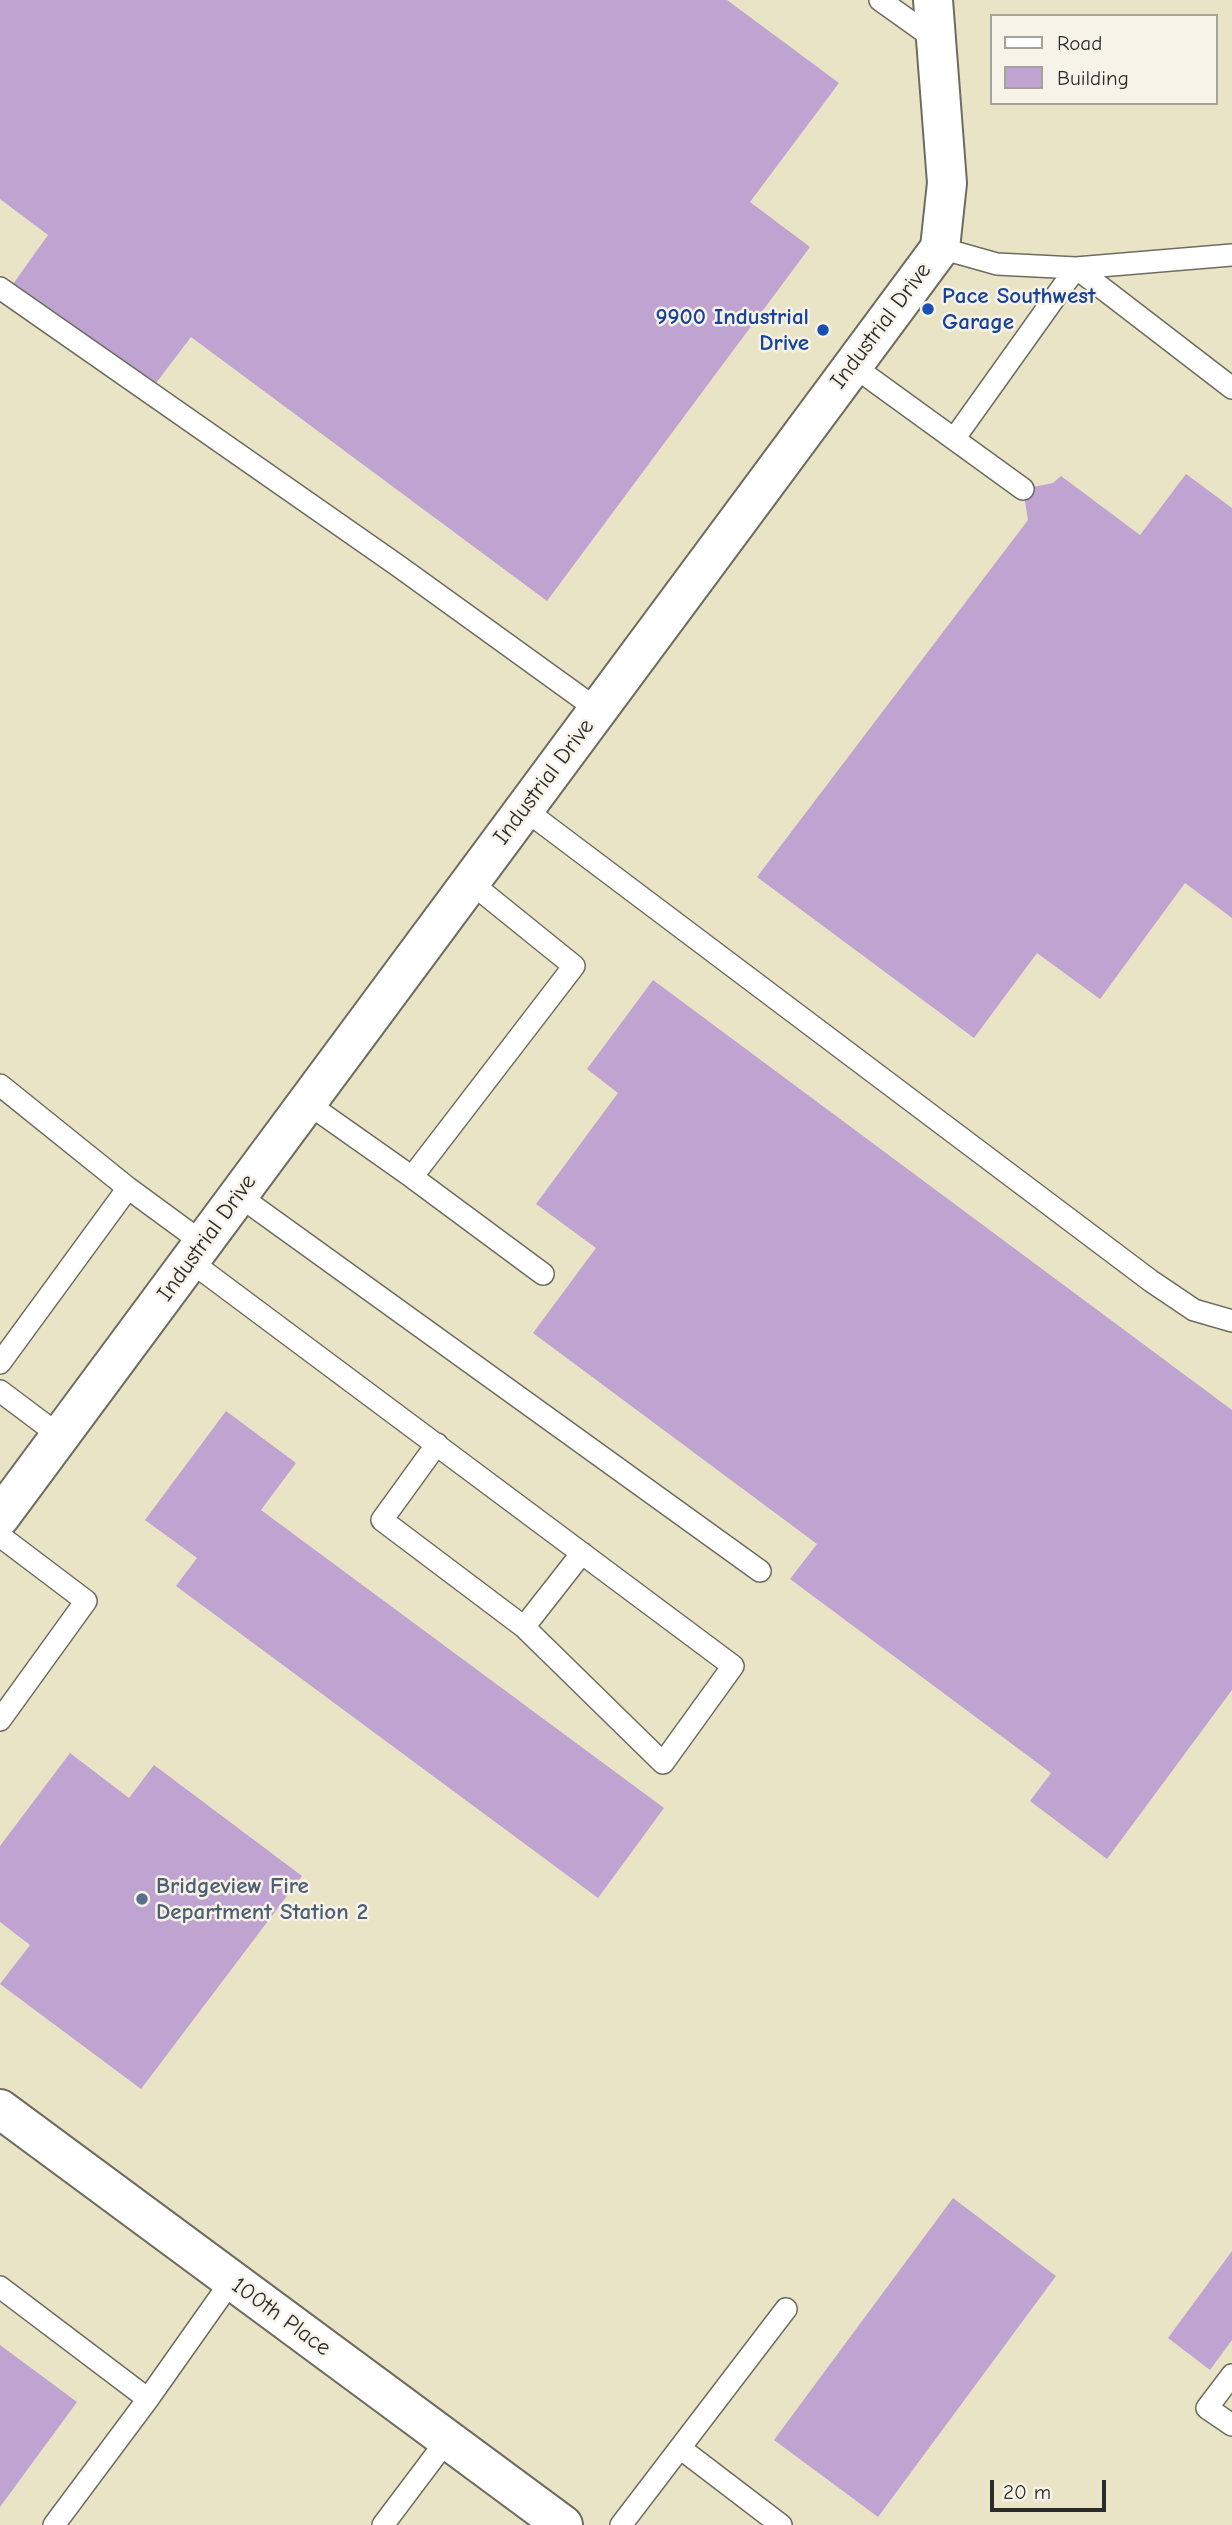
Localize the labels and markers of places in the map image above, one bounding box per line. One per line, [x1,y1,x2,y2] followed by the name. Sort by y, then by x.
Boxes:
[942,282,1096,336] place label: Pace Southwest Garage
[920,301,936,317] marker: Pace Southwest Garage
[655,303,809,357] place label: 9900 Industrial Drive
[815,322,831,338] marker: 9900 Industrial Drive
[156,1872,368,1926] place label: Bridgeview Fire Department Station 2
[134,1891,150,1907] marker: Bridgeview Fire Department Station 2

